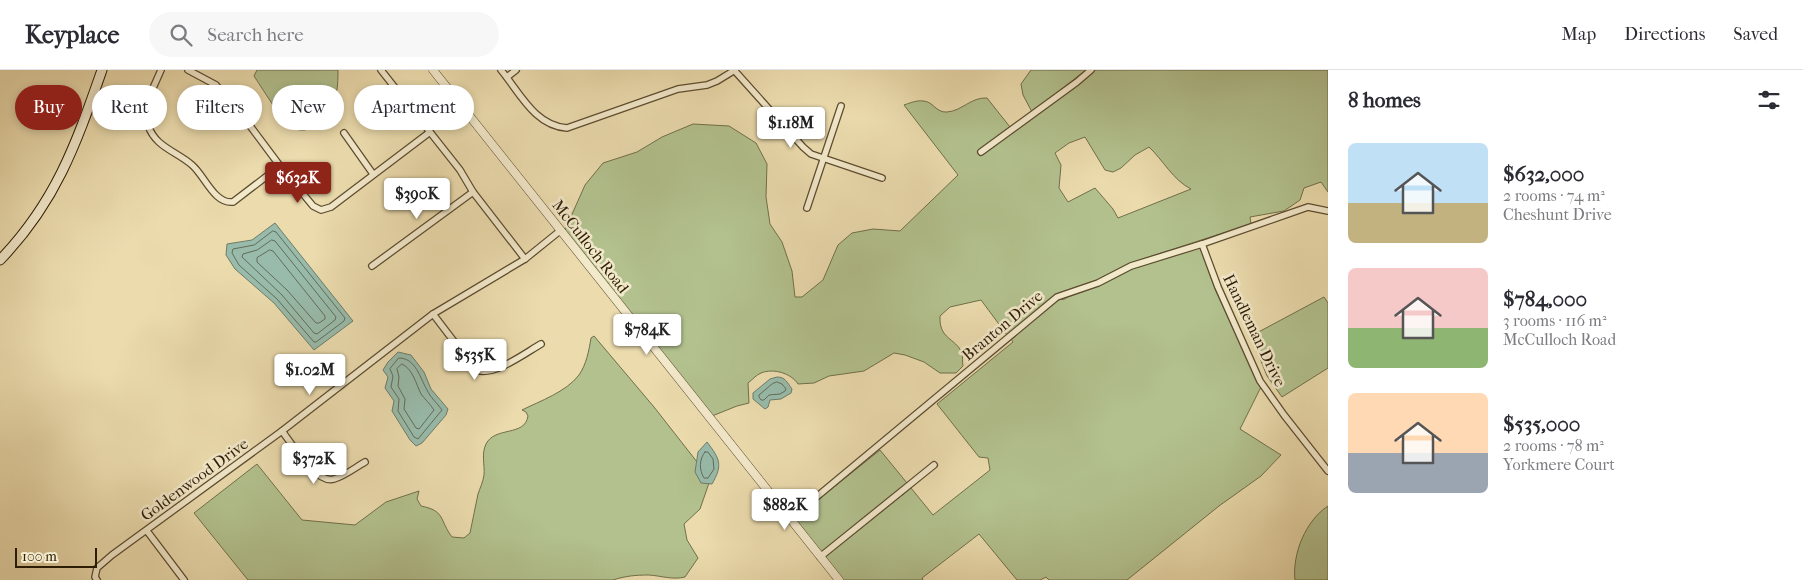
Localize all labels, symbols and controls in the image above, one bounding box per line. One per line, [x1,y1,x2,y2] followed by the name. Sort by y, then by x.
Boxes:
[149,12,499,57] search box
[25,21,119,49] text: Keyplace
[167,21,195,49] icon: search
[207,24,304,46] text: Search here
[1562,24,1596,45] text: Map
[1624,24,1705,45] text: Directions
[1733,24,1778,45] text: Saved
[15,85,82,130] chip: Buy
[92,85,167,130] chip: Rent
[177,85,262,130] chip: Filters
[272,85,344,130] chip: New
[354,85,474,130] chip: Apartment
[1755,86,1783,114] icon: filters
[1348,88,1421,112] text: 8 homes
[750,106,832,149] pin: $1.18M
[768,113,814,132] text: $1.18M
[263,162,333,204] pin: $632K
[1503,162,1584,186] text: $632,000
[1388,163,1448,223] icon: home
[276,168,320,187] text: $632K
[382,178,452,220] pin: $390K
[395,184,439,203] text: $390K
[1503,186,1605,205] text: 2 rooms · 74 m²
[548,196,633,297] street label: McCulloch Road
[1503,205,1612,224] text: Cheshunt Drive
[1219,271,1290,390] street label: Handleman Drive
[958,286,1047,365] street label: Branton Drive
[1503,287,1587,311] text: $784,000
[1388,288,1448,348] icon: home
[1503,311,1606,330] text: 3 rooms · 116 m²
[612,314,682,356] pin: $784K
[624,320,670,339] text: $784K
[1503,330,1616,349] text: McCulloch Road
[440,338,510,381] pin: $535K
[455,345,495,364] text: $535K
[269,354,351,396] pin: $1.02M
[285,360,335,379] text: $1.02M
[1503,412,1580,436] text: $535,000
[1388,413,1448,473] icon: home
[137,434,252,525] street label: Goldenwood Drive
[1503,436,1604,455] text: 2 rooms · 78 m²
[279,442,349,485] pin: $372K
[293,449,335,468] text: $372K
[1503,455,1615,474] text: Yorkmere Court
[750,488,820,531] pin: $882K
[763,495,807,514] text: $882K
[15,545,98,568] scale bar
[22,548,57,565] text: 100 m

